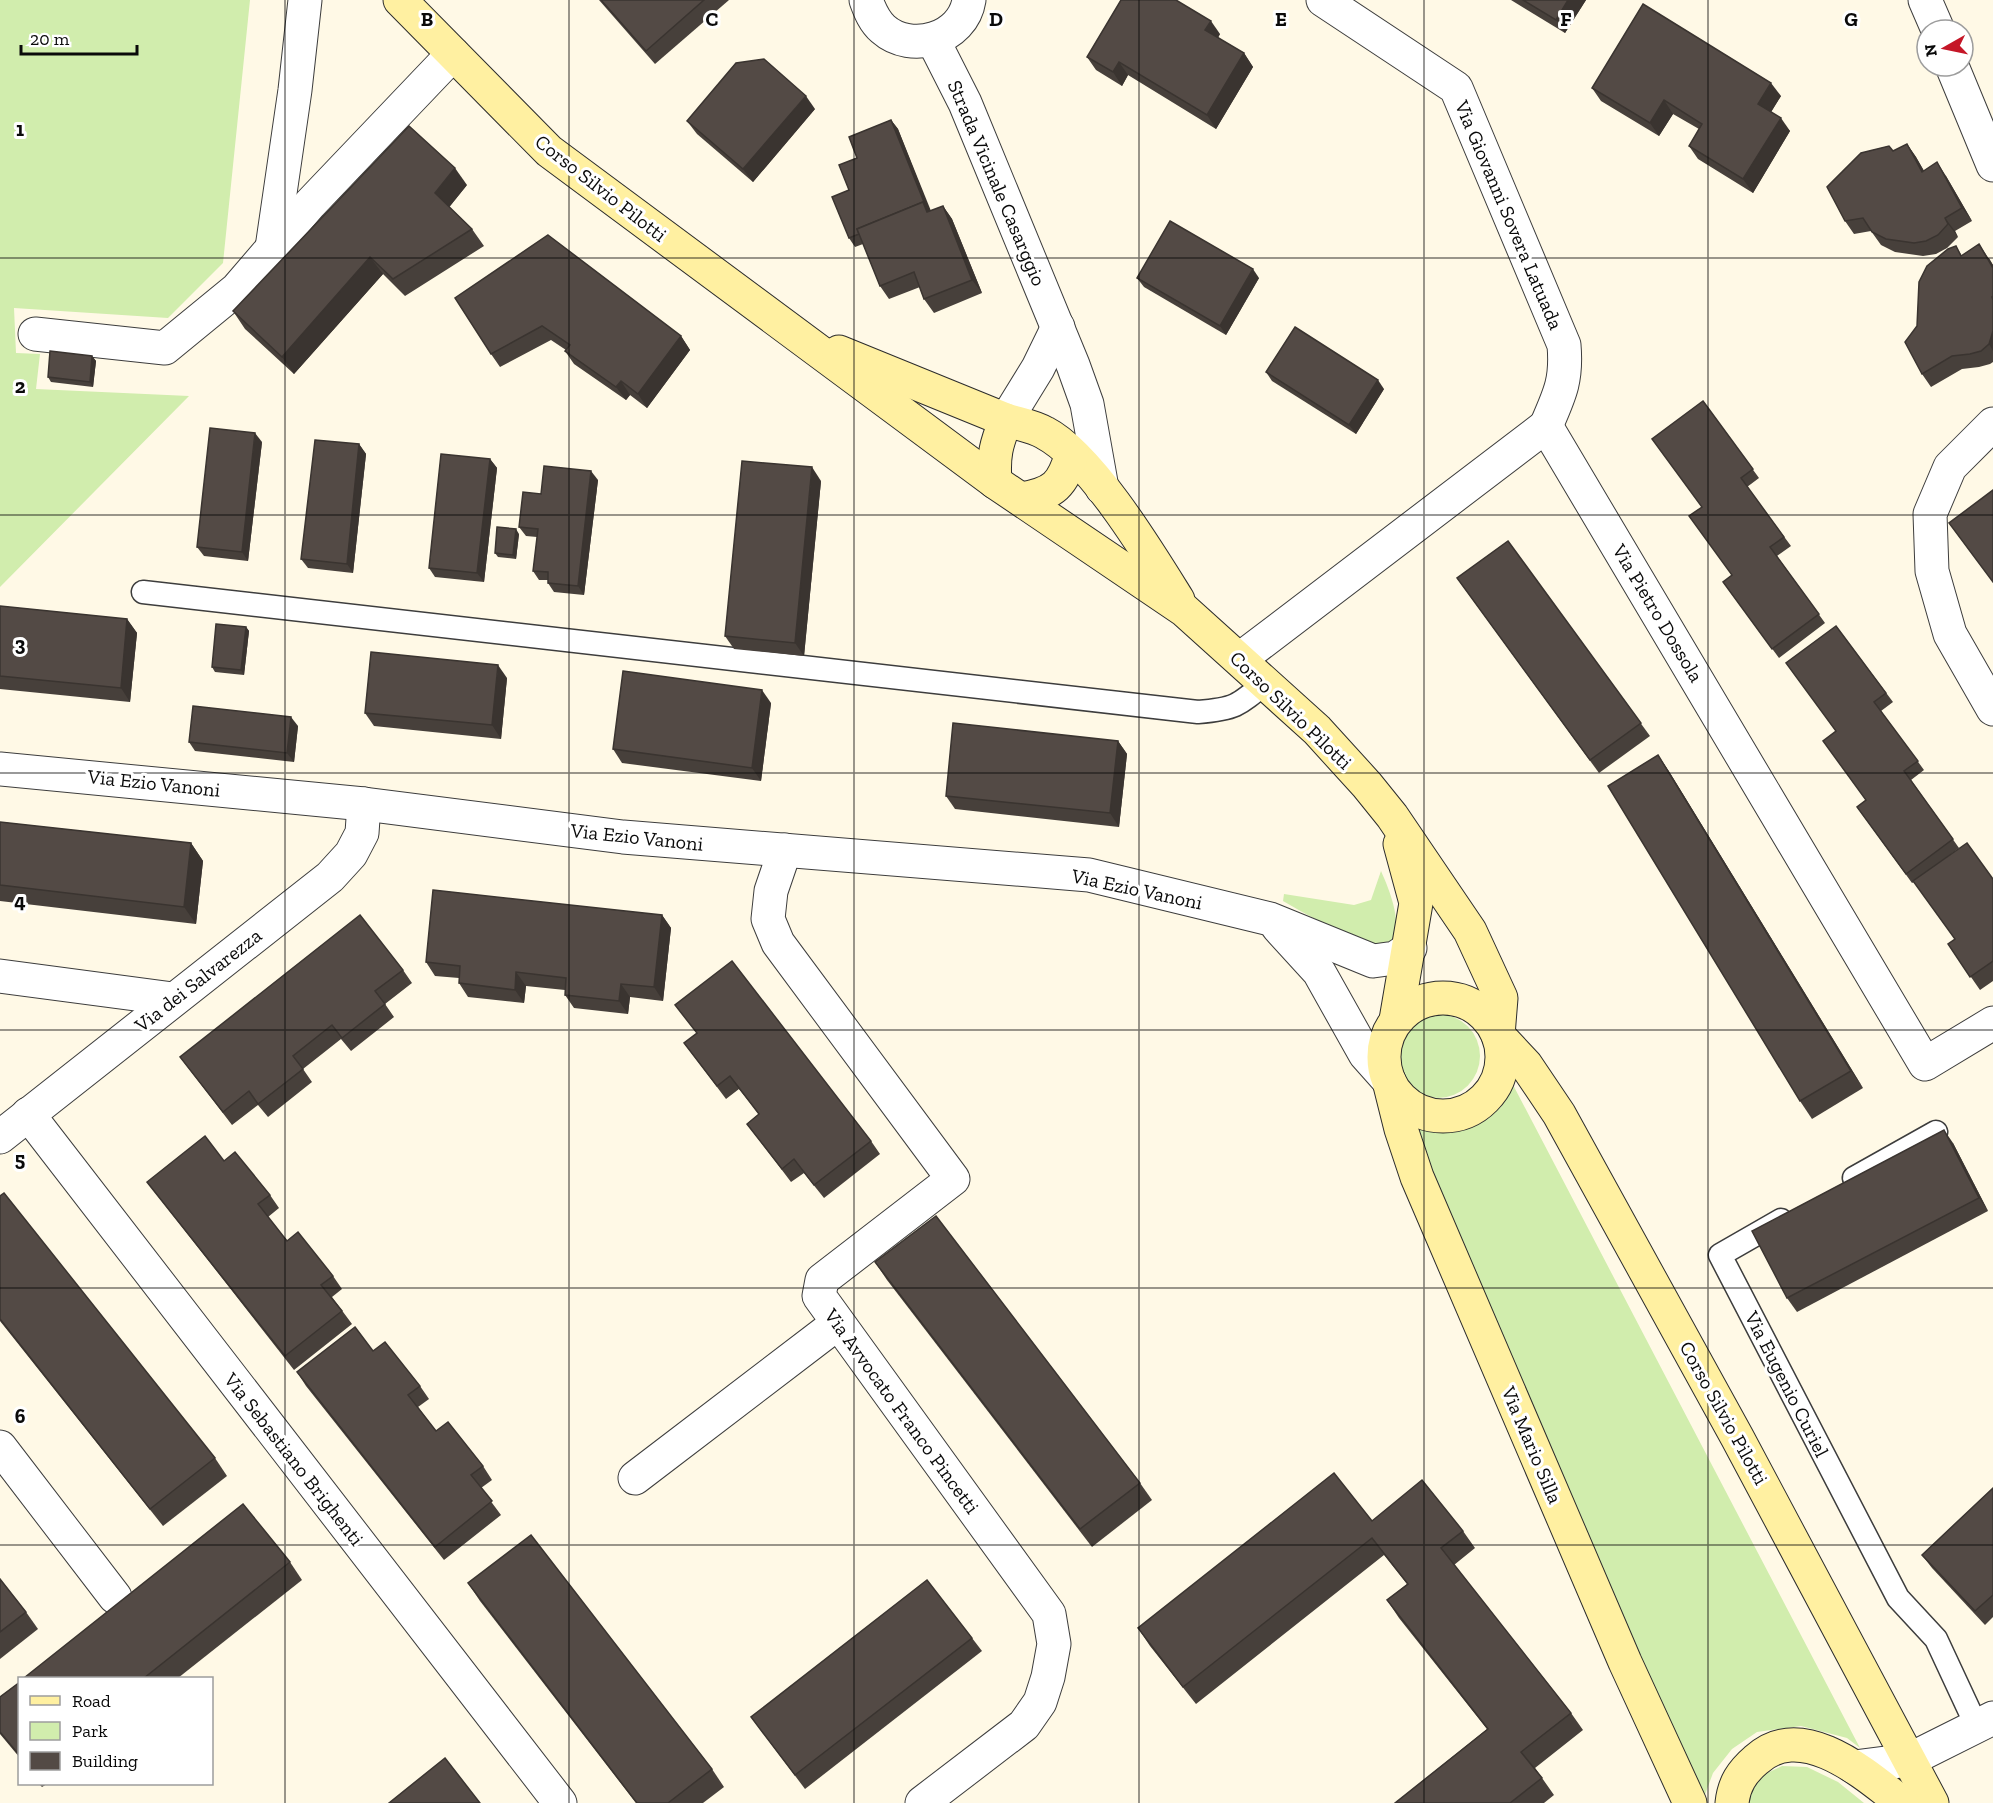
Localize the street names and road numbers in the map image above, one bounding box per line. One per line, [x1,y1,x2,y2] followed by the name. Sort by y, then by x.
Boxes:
[943,77,1051,289] street label: Strada Vicinale Casarggio
[1449,96,1568,333] street label: Via Giovanni Sovera Latuada
[531,129,672,247] street label: Corso Silvio Pilotti
[1607,539,1709,687] street label: Via Pietro Dossola
[1225,646,1357,775] street label: Corso Silvio Pilotti
[85,764,222,802] street label: Via Ezio Vanoni
[568,818,705,856] street label: Via Ezio Vanoni
[1068,863,1205,915] street label: Via Ezio Vanoni
[129,923,266,1038] street label: Via dei Salvarezza
[819,1303,985,1519] street label: Via Avvocato Franco Pincetti
[1739,1306,1834,1461] street label: Via Eugenio Curiel
[1675,1337,1774,1489] street label: Corso Silvio Pilotti
[218,1367,369,1550] street label: Via Sebastiano Brighenti
[1496,1382,1568,1507] street label: Via Mario Silla

